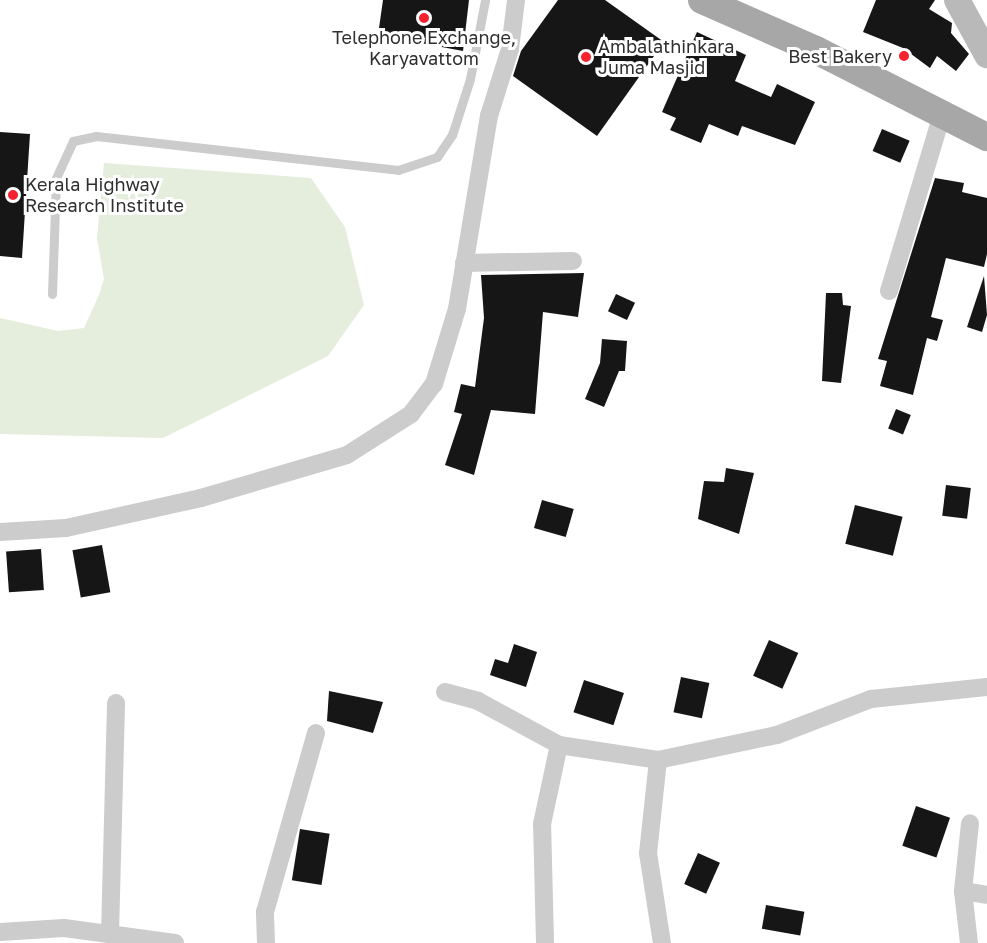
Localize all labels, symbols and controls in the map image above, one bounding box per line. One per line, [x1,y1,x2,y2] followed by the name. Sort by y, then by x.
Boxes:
[417,11,431,25] marker: Telephone Exchange, Karyavattom
[332,27,516,70] place label: Telephone Exchange, Karyavattom
[598,36,734,78] place label: Ambalathinkara Juma Masjid
[788,45,892,67] place label: Best Bakery
[897,49,911,63] marker: Best Bakery
[579,50,593,64] marker: Ambalathinkara Juma Masjid
[25,174,184,216] place label: Kerala Highway Research Institute
[6,188,20,202] marker: Kerala Highway Research Institute

